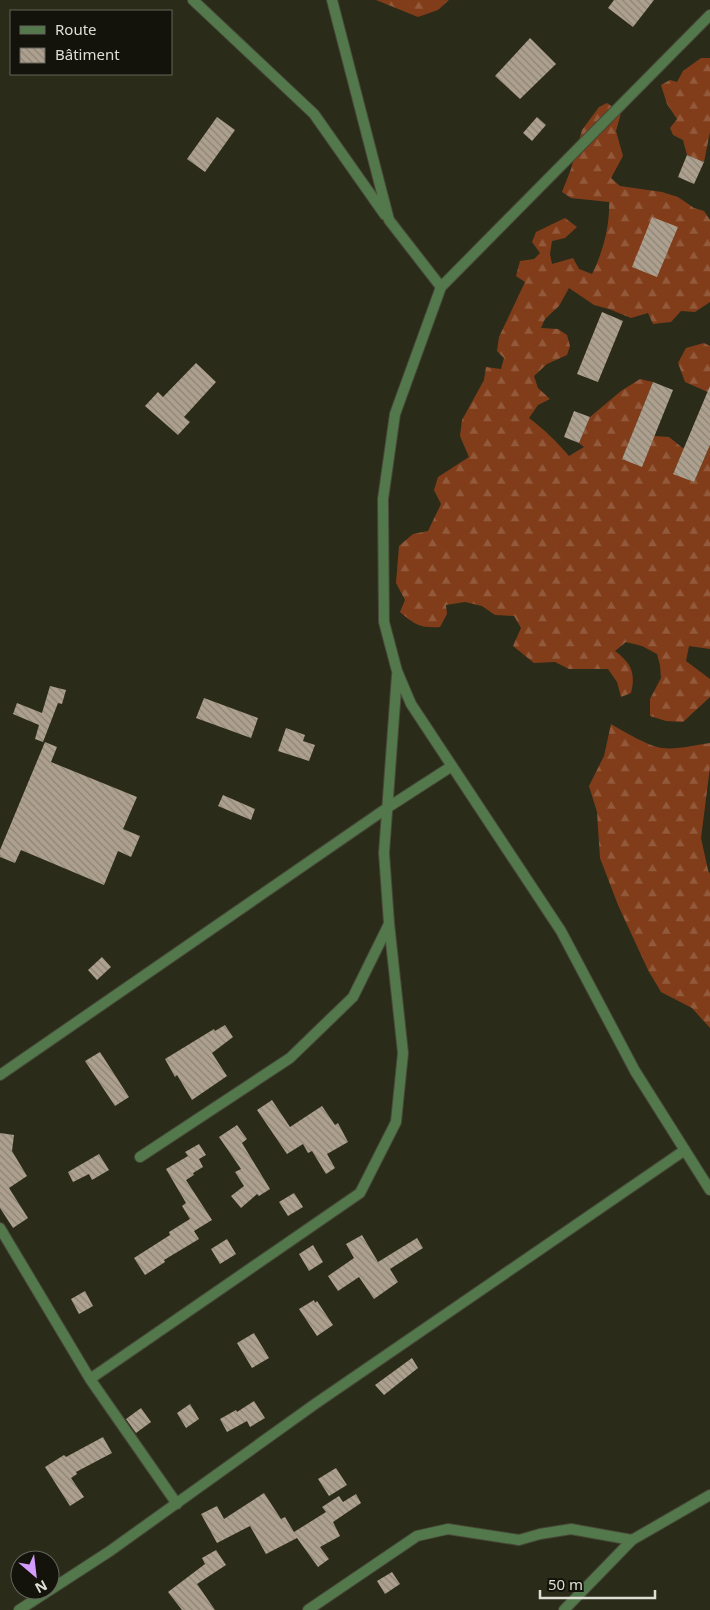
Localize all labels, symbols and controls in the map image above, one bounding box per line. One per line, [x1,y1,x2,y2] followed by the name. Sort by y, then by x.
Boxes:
[10,10,172,75] legend
[55,19,97,39] text: Route
[55,44,120,64] text: Bâtiment
[10,1550,60,1600] north arrow
[540,1568,655,1600] scale bar
[548,1574,583,1594] text: 50 m
[32,1576,51,1598] text: N

